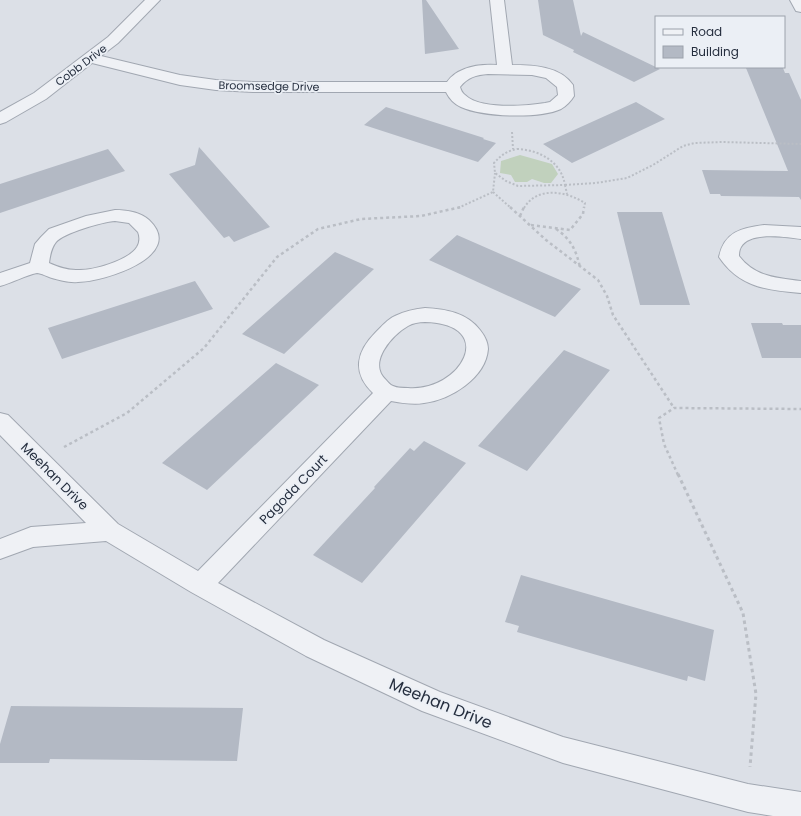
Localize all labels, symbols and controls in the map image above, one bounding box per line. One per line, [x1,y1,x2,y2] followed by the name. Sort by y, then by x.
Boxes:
[655,16,785,68] legend
[691,23,722,40] text: Road
[52,40,110,90] street label: Cobb Drive
[691,43,739,60] text: Building
[218,77,320,95] street label: Broomsedge Drive
[17,438,93,514] street label: Meehan Drive
[255,450,332,529] street label: Pagoda Court
[386,672,496,735] street label: Meehan Drive

